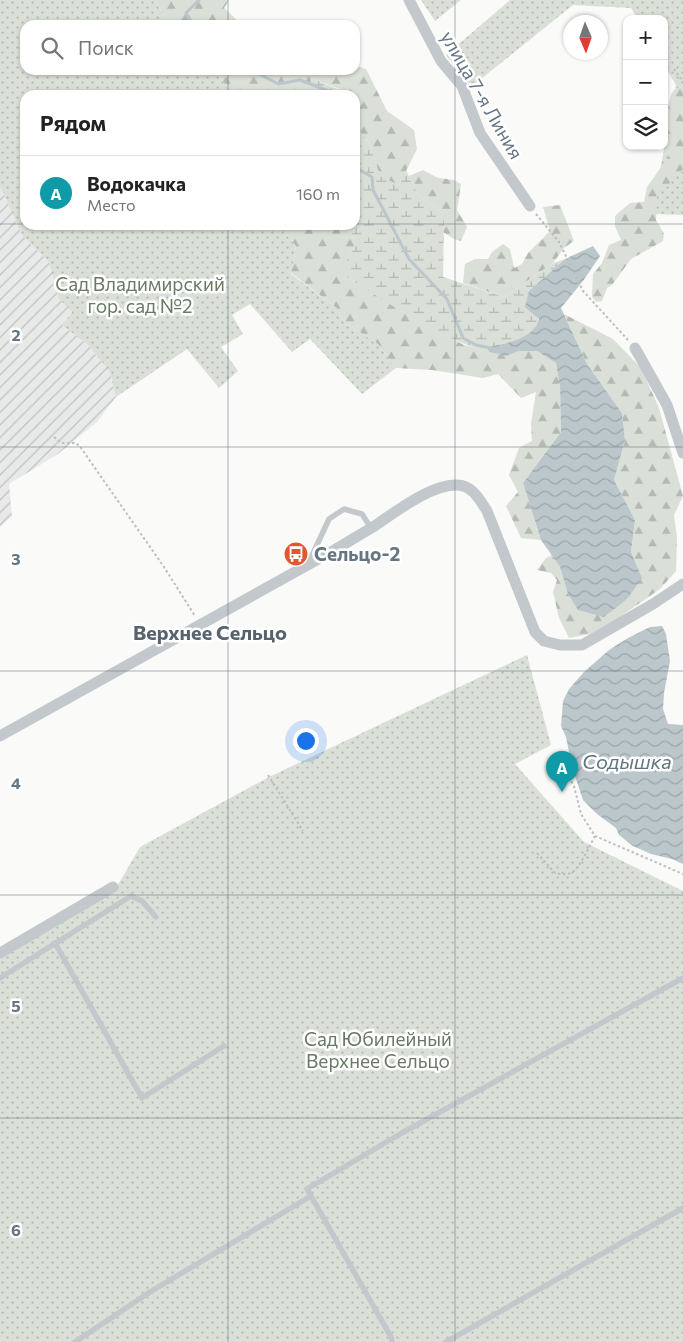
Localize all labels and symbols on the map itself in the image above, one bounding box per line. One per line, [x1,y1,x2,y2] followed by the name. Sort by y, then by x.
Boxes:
[563,15,608,60] north arrow
[436,27,528,163] street label: улица 7-я Линия
[55,272,225,317] park label: Сад Владимирский гор. сад №2
[11,325,21,344] text: 2
[283,541,309,567] bus stop icon: Сельцо-2
[314,542,400,565] place label: Сельцо-2
[11,549,21,568] text: 3
[133,620,287,644] district label: Верхнее Сельцо
[293,728,319,754] your location
[582,749,672,773] water label: Содышка
[546,751,578,792] pin: A
[11,773,21,792] text: 4
[11,996,21,1015] text: 5
[304,1027,452,1072] park label: Сад Юбилейный Верхнее Сельцо
[11,1220,21,1239] text: 6

